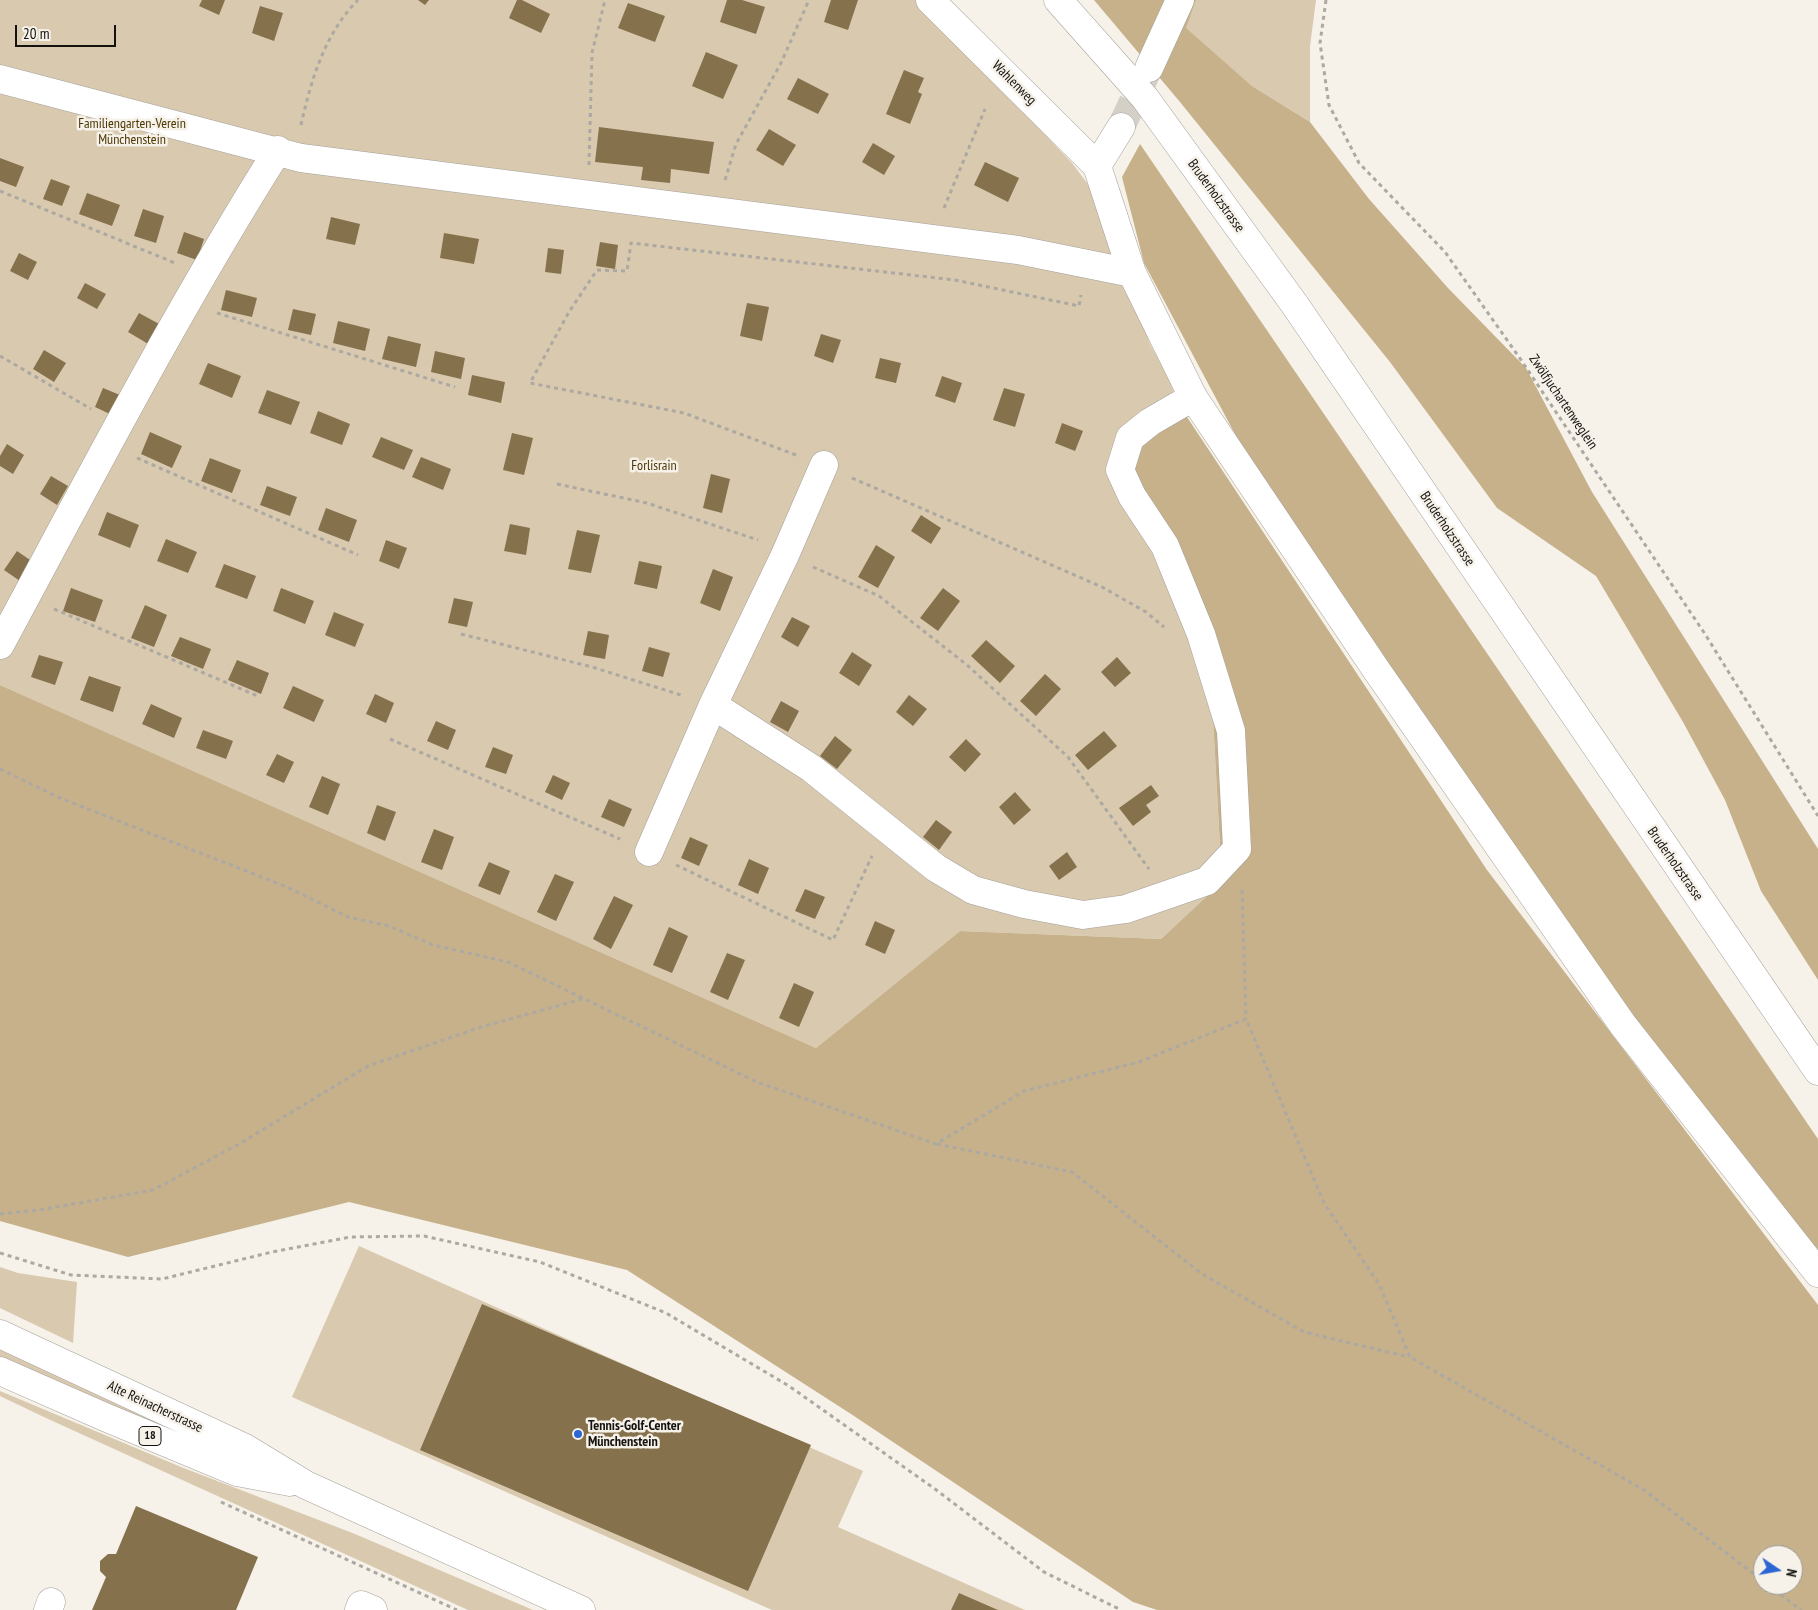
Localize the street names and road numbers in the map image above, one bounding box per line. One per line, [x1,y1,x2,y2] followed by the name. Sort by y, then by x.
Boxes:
[988,57,1040,109] street label: Wahlenweg
[1184,156,1248,236] street label: Bruderholzstrasse
[1525,351,1601,453] street label: Zwölfjuchartenweglein
[1416,489,1478,569] street label: Bruderholzstrasse
[1643,824,1707,904] street label: Bruderholzstrasse
[105,1378,205,1436] street label: Alte Reinacherstrasse
[139,1426,161,1445] road number: 18

